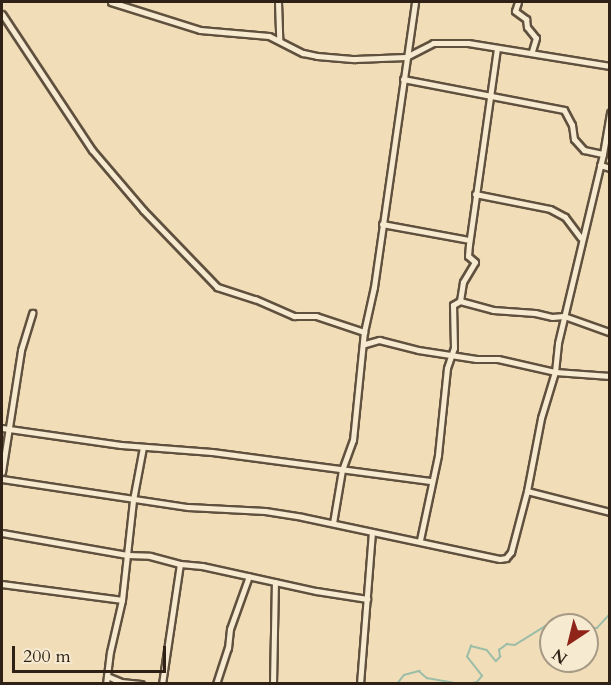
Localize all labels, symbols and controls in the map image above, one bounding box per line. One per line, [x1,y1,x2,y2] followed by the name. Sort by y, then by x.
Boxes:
[539,613,599,673] north arrow
[15,634,170,672] scale bar
[548,643,572,669] text: N
[23,644,71,669] text: 200 m

